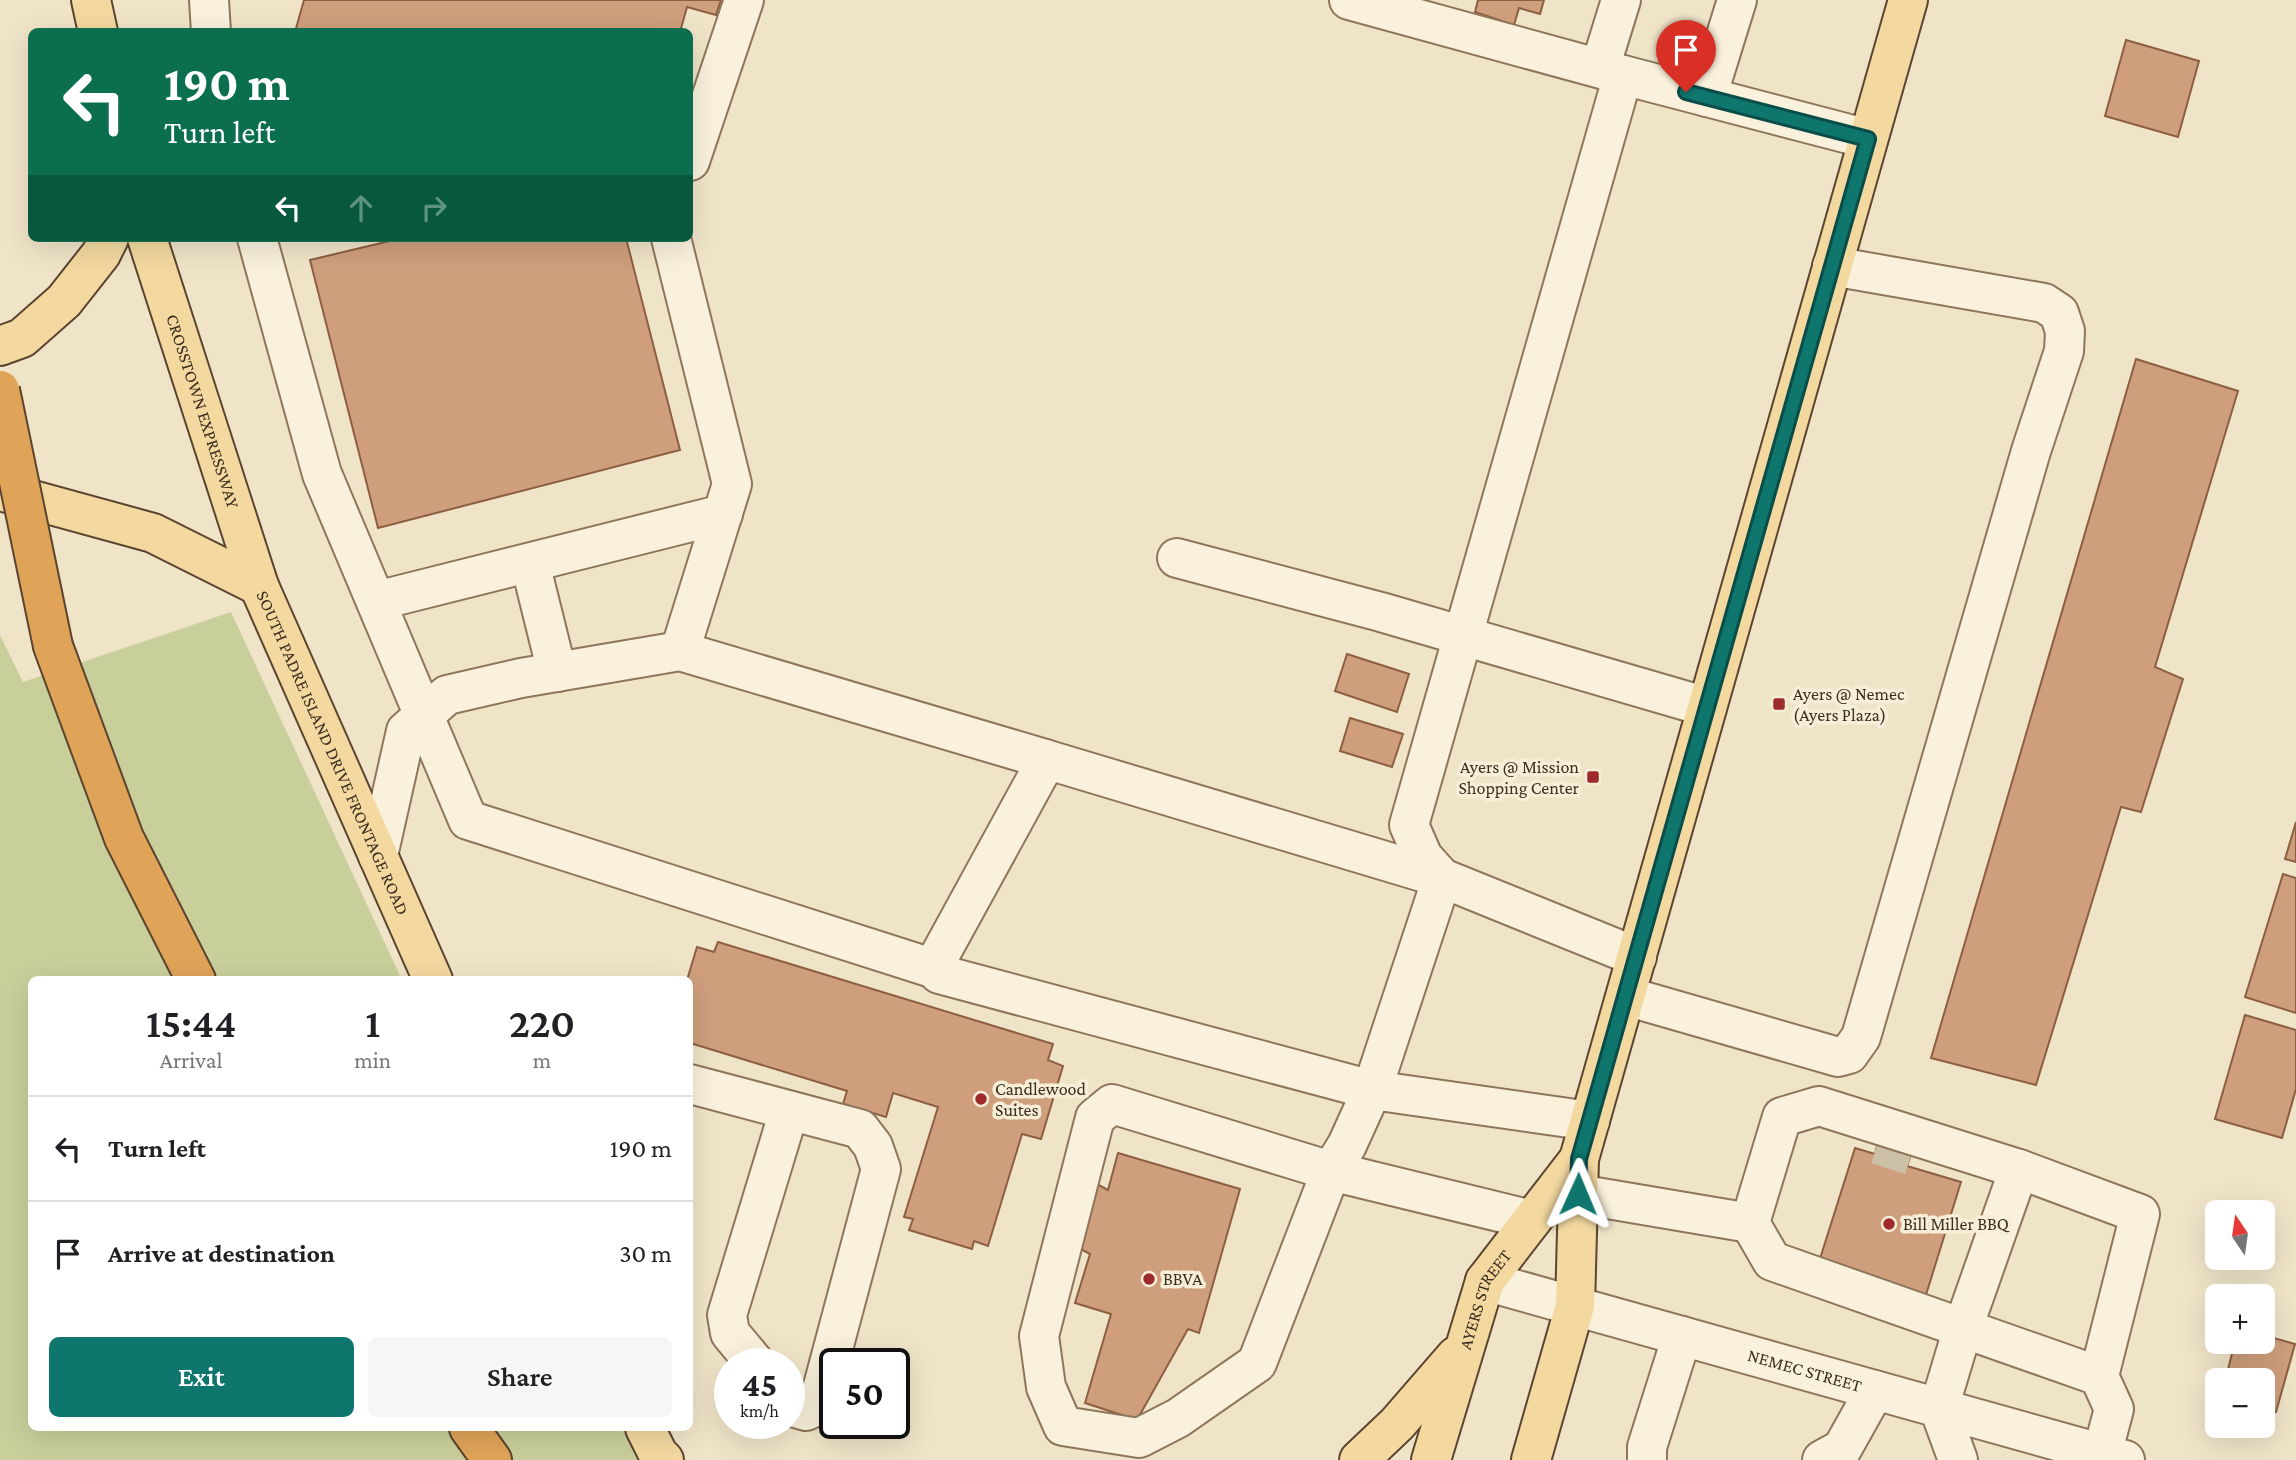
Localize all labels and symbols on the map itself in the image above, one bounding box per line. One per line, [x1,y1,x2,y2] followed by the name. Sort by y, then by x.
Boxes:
[1656,20,1716,92] pin
[162,312,243,511] street label: CROSSTOWN EXPRESSWAY
[252,588,413,918] street label: SOUTH PADRE ISLAND DRIVE FRONTAGE ROAD
[1793,684,1905,726] place label: Ayers @ Nemec (Ayers Plaza)
[1771,696,1787,712] marker: Ayers @ Nemec (Ayers Plaza)
[1458,757,1580,798] place label: Ayers @ Mission Shopping Center
[1585,769,1601,785] marker: Ayers @ Mission Shopping Center
[995,1079,1087,1120] place label: Candlewood Suites
[973,1091,989,1107] marker: Candlewood Suites
[1541,1157,1615,1231] position arrow
[2205,1200,2275,1270] north arrow
[1903,1214,2010,1234] place label: Bill Miller BBQ
[1881,1216,1897,1232] marker: Bill Miller BBQ
[1455,1245,1516,1352] street label: AYERS STREET
[1163,1269,1203,1289] place label: BBVA
[1141,1271,1157,1287] marker: BBVA
[1745,1345,1864,1396] street label: NEMEC STREET
[819,1348,910,1439] speed limit sign: 50

